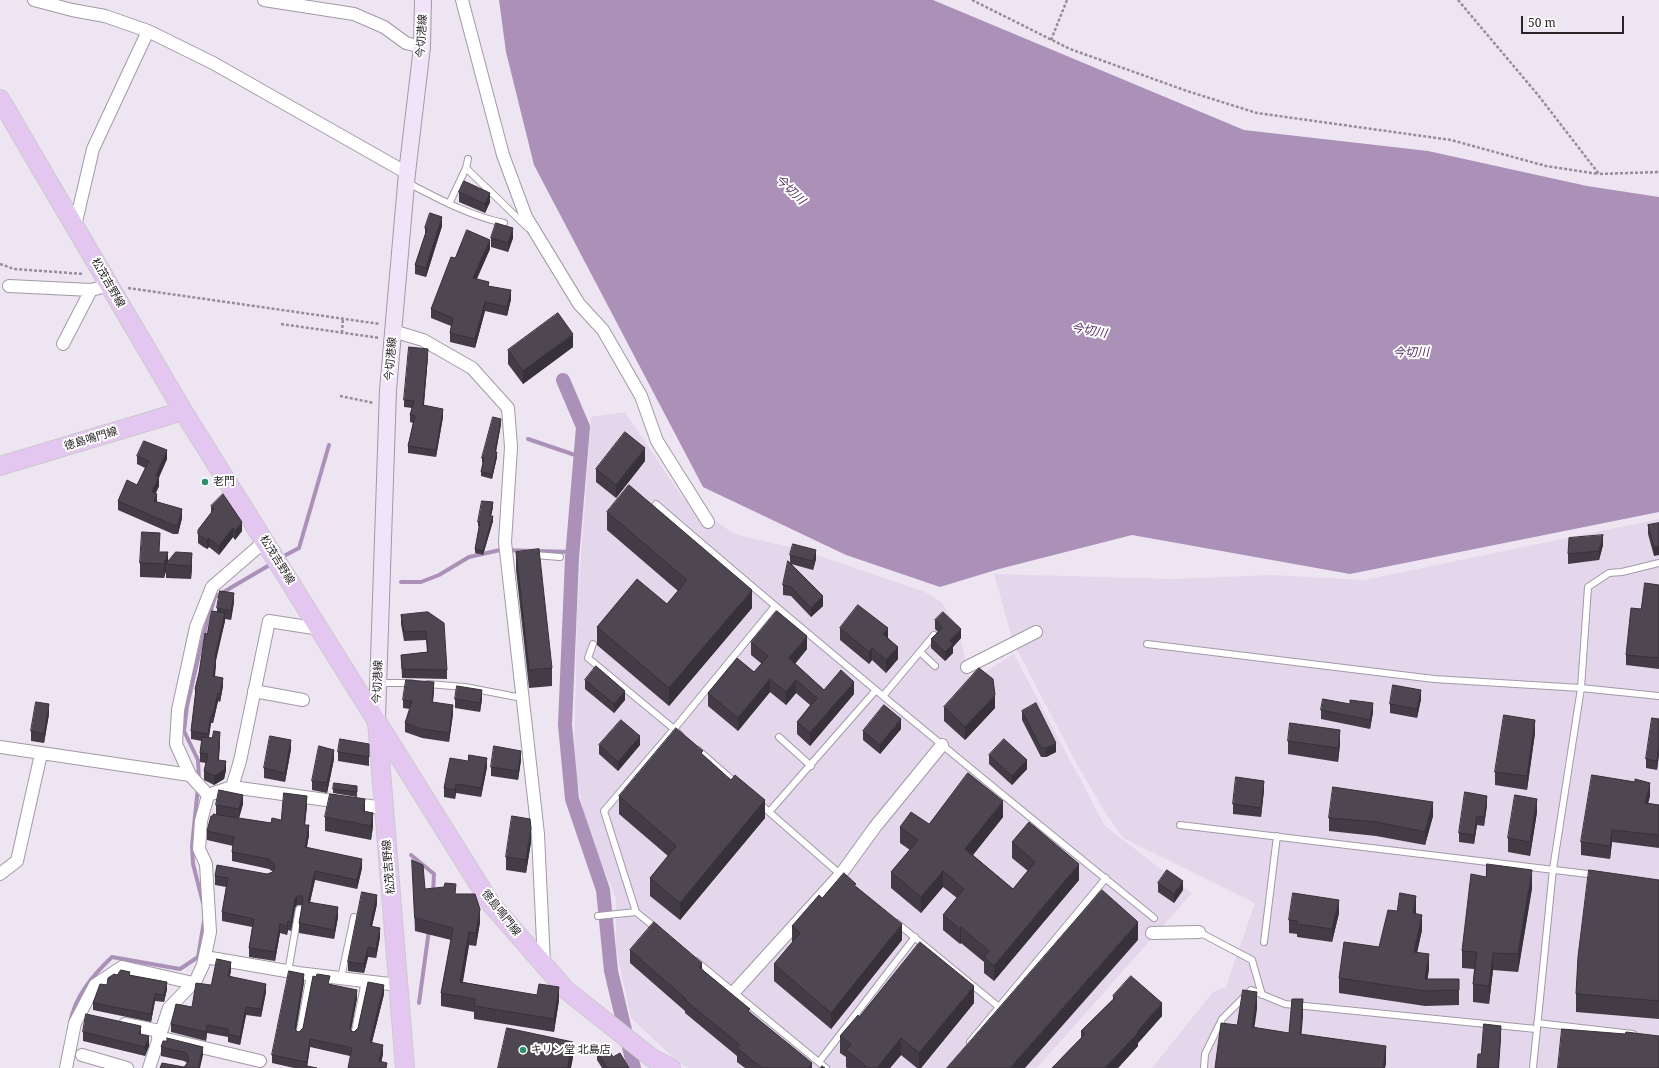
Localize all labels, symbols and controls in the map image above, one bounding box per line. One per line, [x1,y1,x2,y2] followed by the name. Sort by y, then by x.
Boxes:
[1523,8,1626,34] scale bar
[414,14,430,58] street label: 今切港線
[1528,14,1556,31] text: 50 m
[772,172,808,208] water label: 今切川
[89,256,127,310] street label: 松茂吉野線
[1070,321,1108,341] water label: 今切川
[383,337,399,381] street label: 今切港線
[1393,345,1429,361] water label: 今切川
[63,425,119,453] street label: 徳島鳴門線
[213,475,235,489] place label: 老門
[200,477,210,487] marker: 老門
[257,533,297,587] street label: 松茂吉野線
[371,660,385,704] street label: 今切港線
[380,839,398,895] street label: 松茂吉野線
[479,887,523,939] street label: 徳島鳴門線
[531,1043,611,1057] place label: キリン堂 北島店
[518,1045,528,1055] marker: キリン堂 北島店

